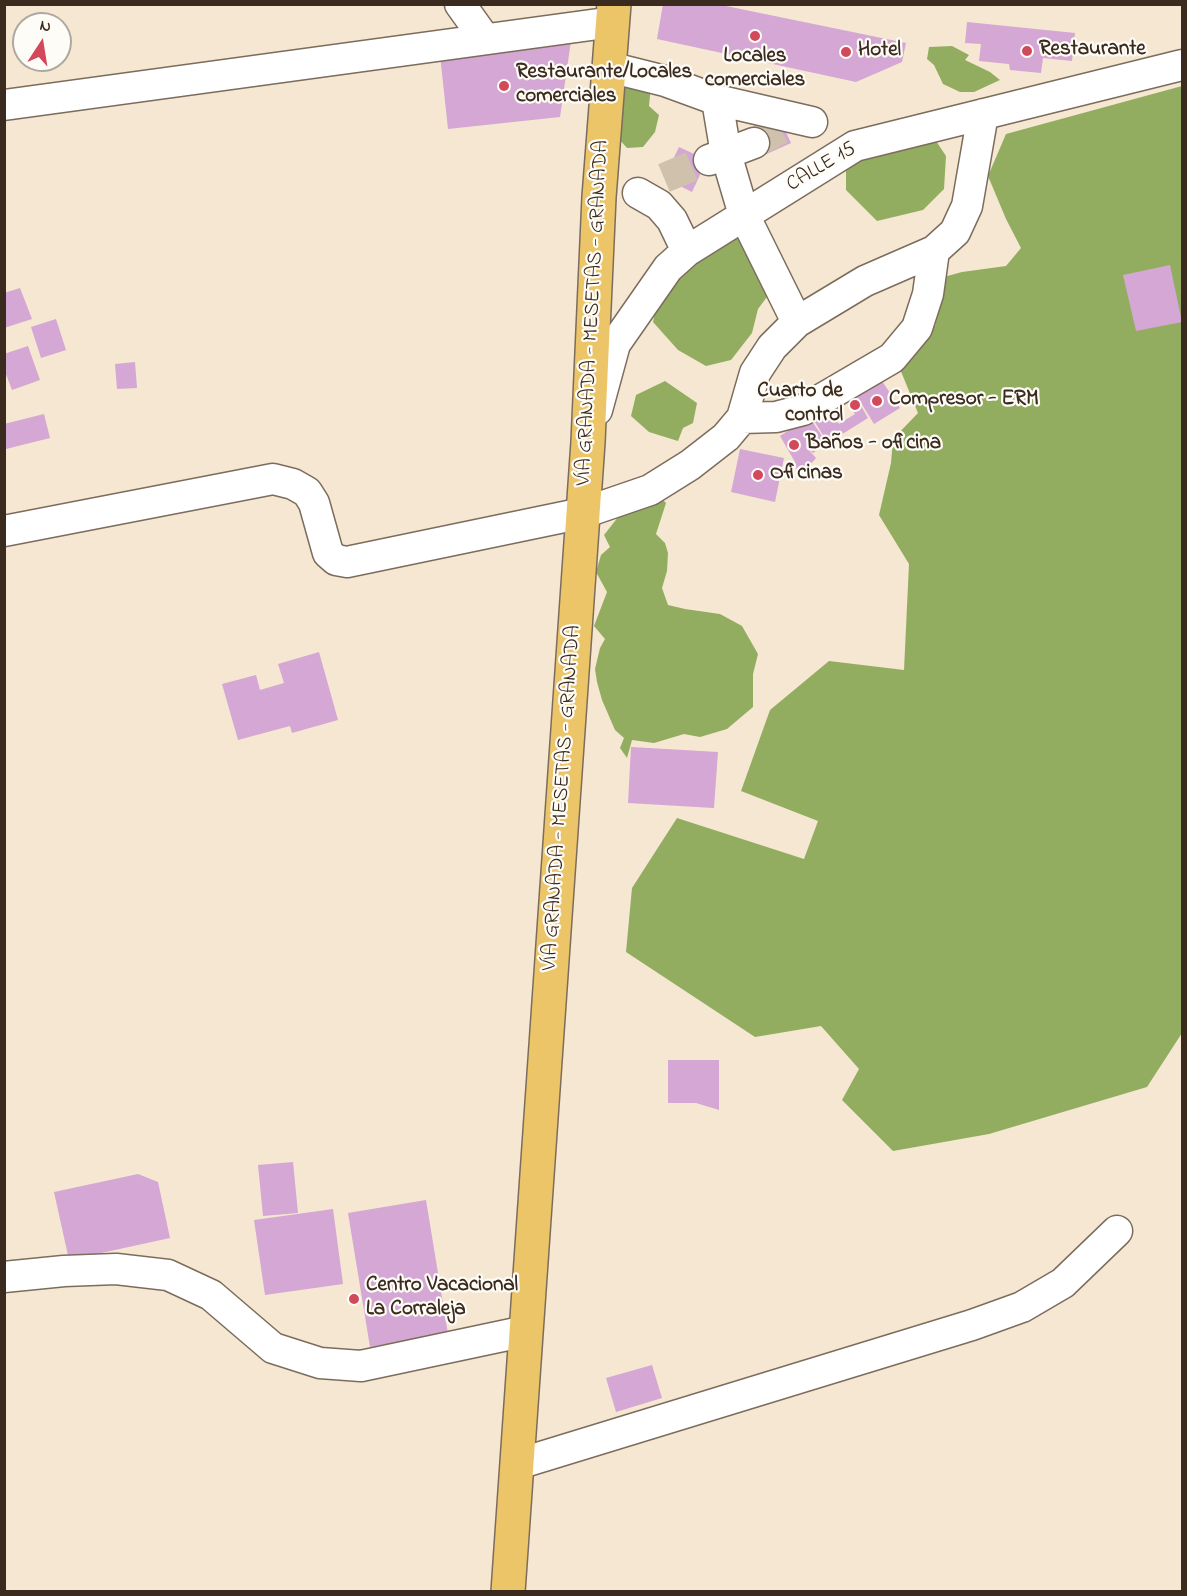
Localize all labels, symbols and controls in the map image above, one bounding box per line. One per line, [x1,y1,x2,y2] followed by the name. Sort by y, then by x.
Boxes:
[12,12,72,72] north arrow
[38,13,53,39] text: N
[748,29,762,43] marker: Locales comerciales
[1039,38,1146,64] place label: Restaurante
[858,39,901,65] place label: Hotel
[1020,44,1034,58] marker: Restaurante
[705,45,805,95] place label: Locales comerciales
[839,45,853,59] marker: Hotel
[516,61,692,111] place label: Restaurante/Locales comerciales
[497,79,511,93] marker: Restaurante/Locales comerciales
[783,137,861,199] street label: CALLE 15
[572,139,616,487] street label: VÍA GRANADA - MESETAS - GRANADA
[757,380,843,430] place label: Cuarto de control
[889,388,1039,414] place label: Compresor - ERM
[870,394,884,408] marker: Compresor - ERM
[848,398,862,412] marker: Cuarto de control
[806,432,941,458] place label: Baños - oficina
[787,438,801,452] marker: Baños - oficina
[770,462,843,488] place label: Oficinas
[751,468,765,482] marker: Oficinas
[538,624,588,972] street label: VÍA GRANADA - MESETAS - GRANADA
[366,1274,518,1324] place label: Centro Vacacional La Corraleja
[347,1292,361,1306] marker: Centro Vacacional La Corraleja

